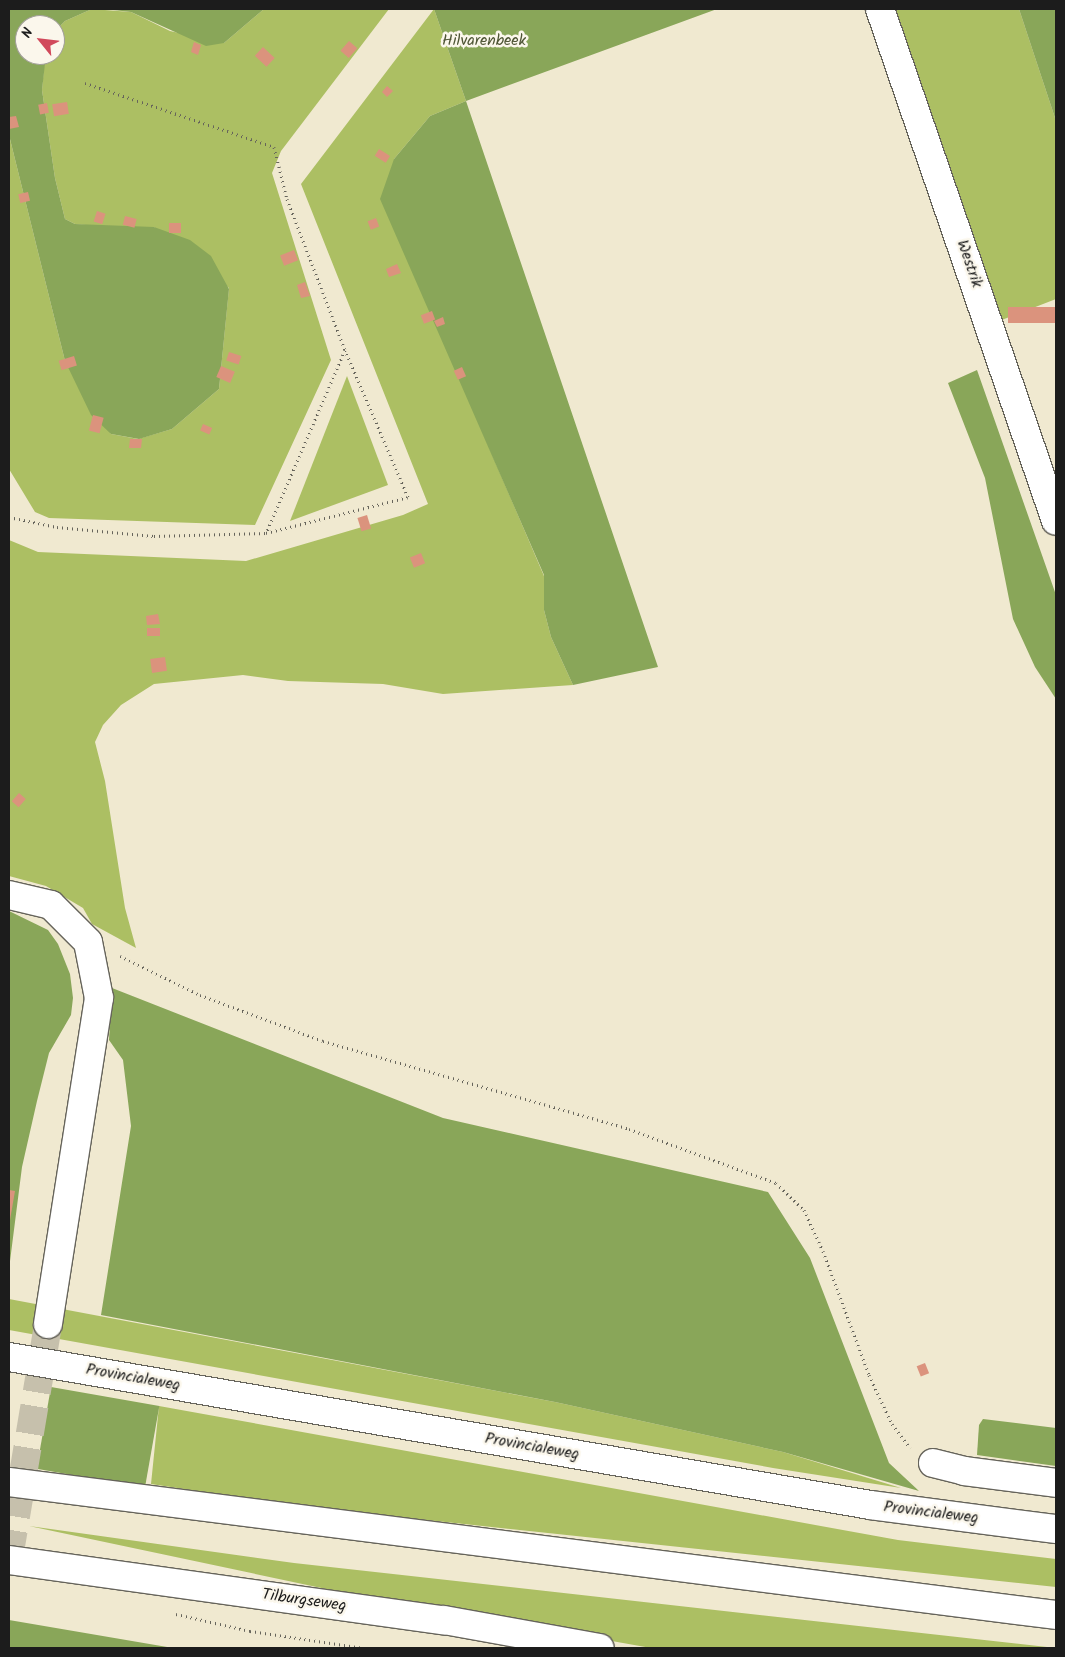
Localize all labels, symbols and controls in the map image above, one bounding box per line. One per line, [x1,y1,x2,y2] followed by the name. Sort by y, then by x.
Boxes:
[15,15,65,65] north arrow
[16,24,40,42] text: N
[442,31,526,51] park label: Hilvarenbeek
[952,238,986,290] street label: Westrik
[84,1360,182,1396] street label: Provincialeweg
[483,1429,581,1465] street label: Provincialeweg
[882,1498,980,1528] street label: Provincialeweg
[261,1586,347,1616] street label: Tilburgseweg

